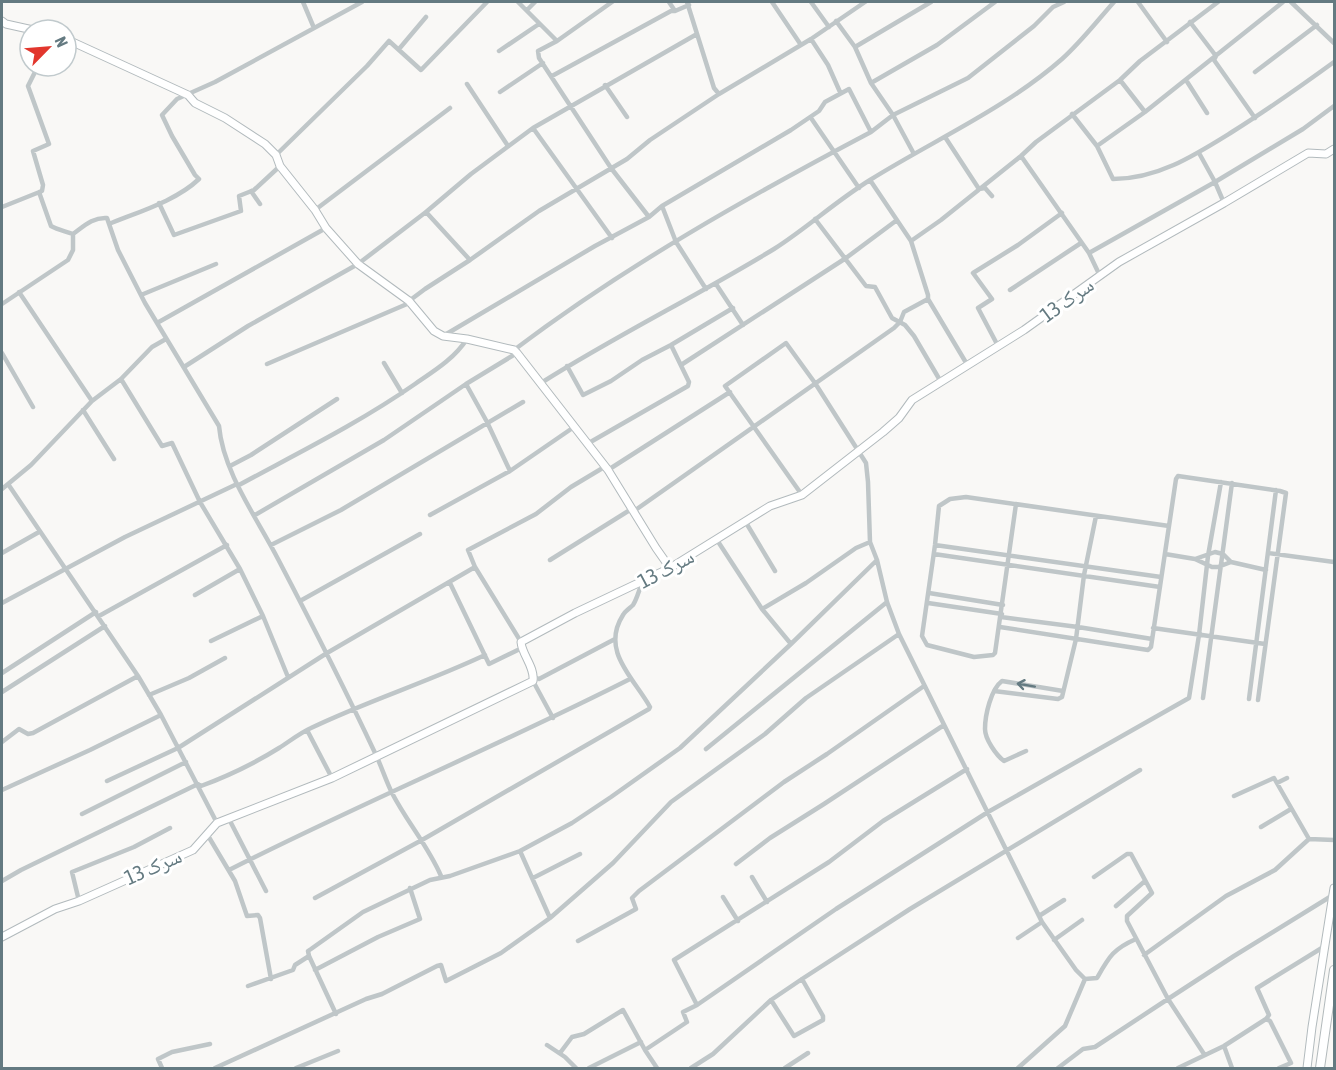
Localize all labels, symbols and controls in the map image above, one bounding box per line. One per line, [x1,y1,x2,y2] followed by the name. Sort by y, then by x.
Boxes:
[18,18,78,78] north arrow
[51,34,72,50] text: N
[1035,272,1098,327] street label: سرک 13
[633,543,698,593] street label: سرک 13
[1017,679,1036,690] one-way arrow
[120,843,185,889] street label: سرک 13

